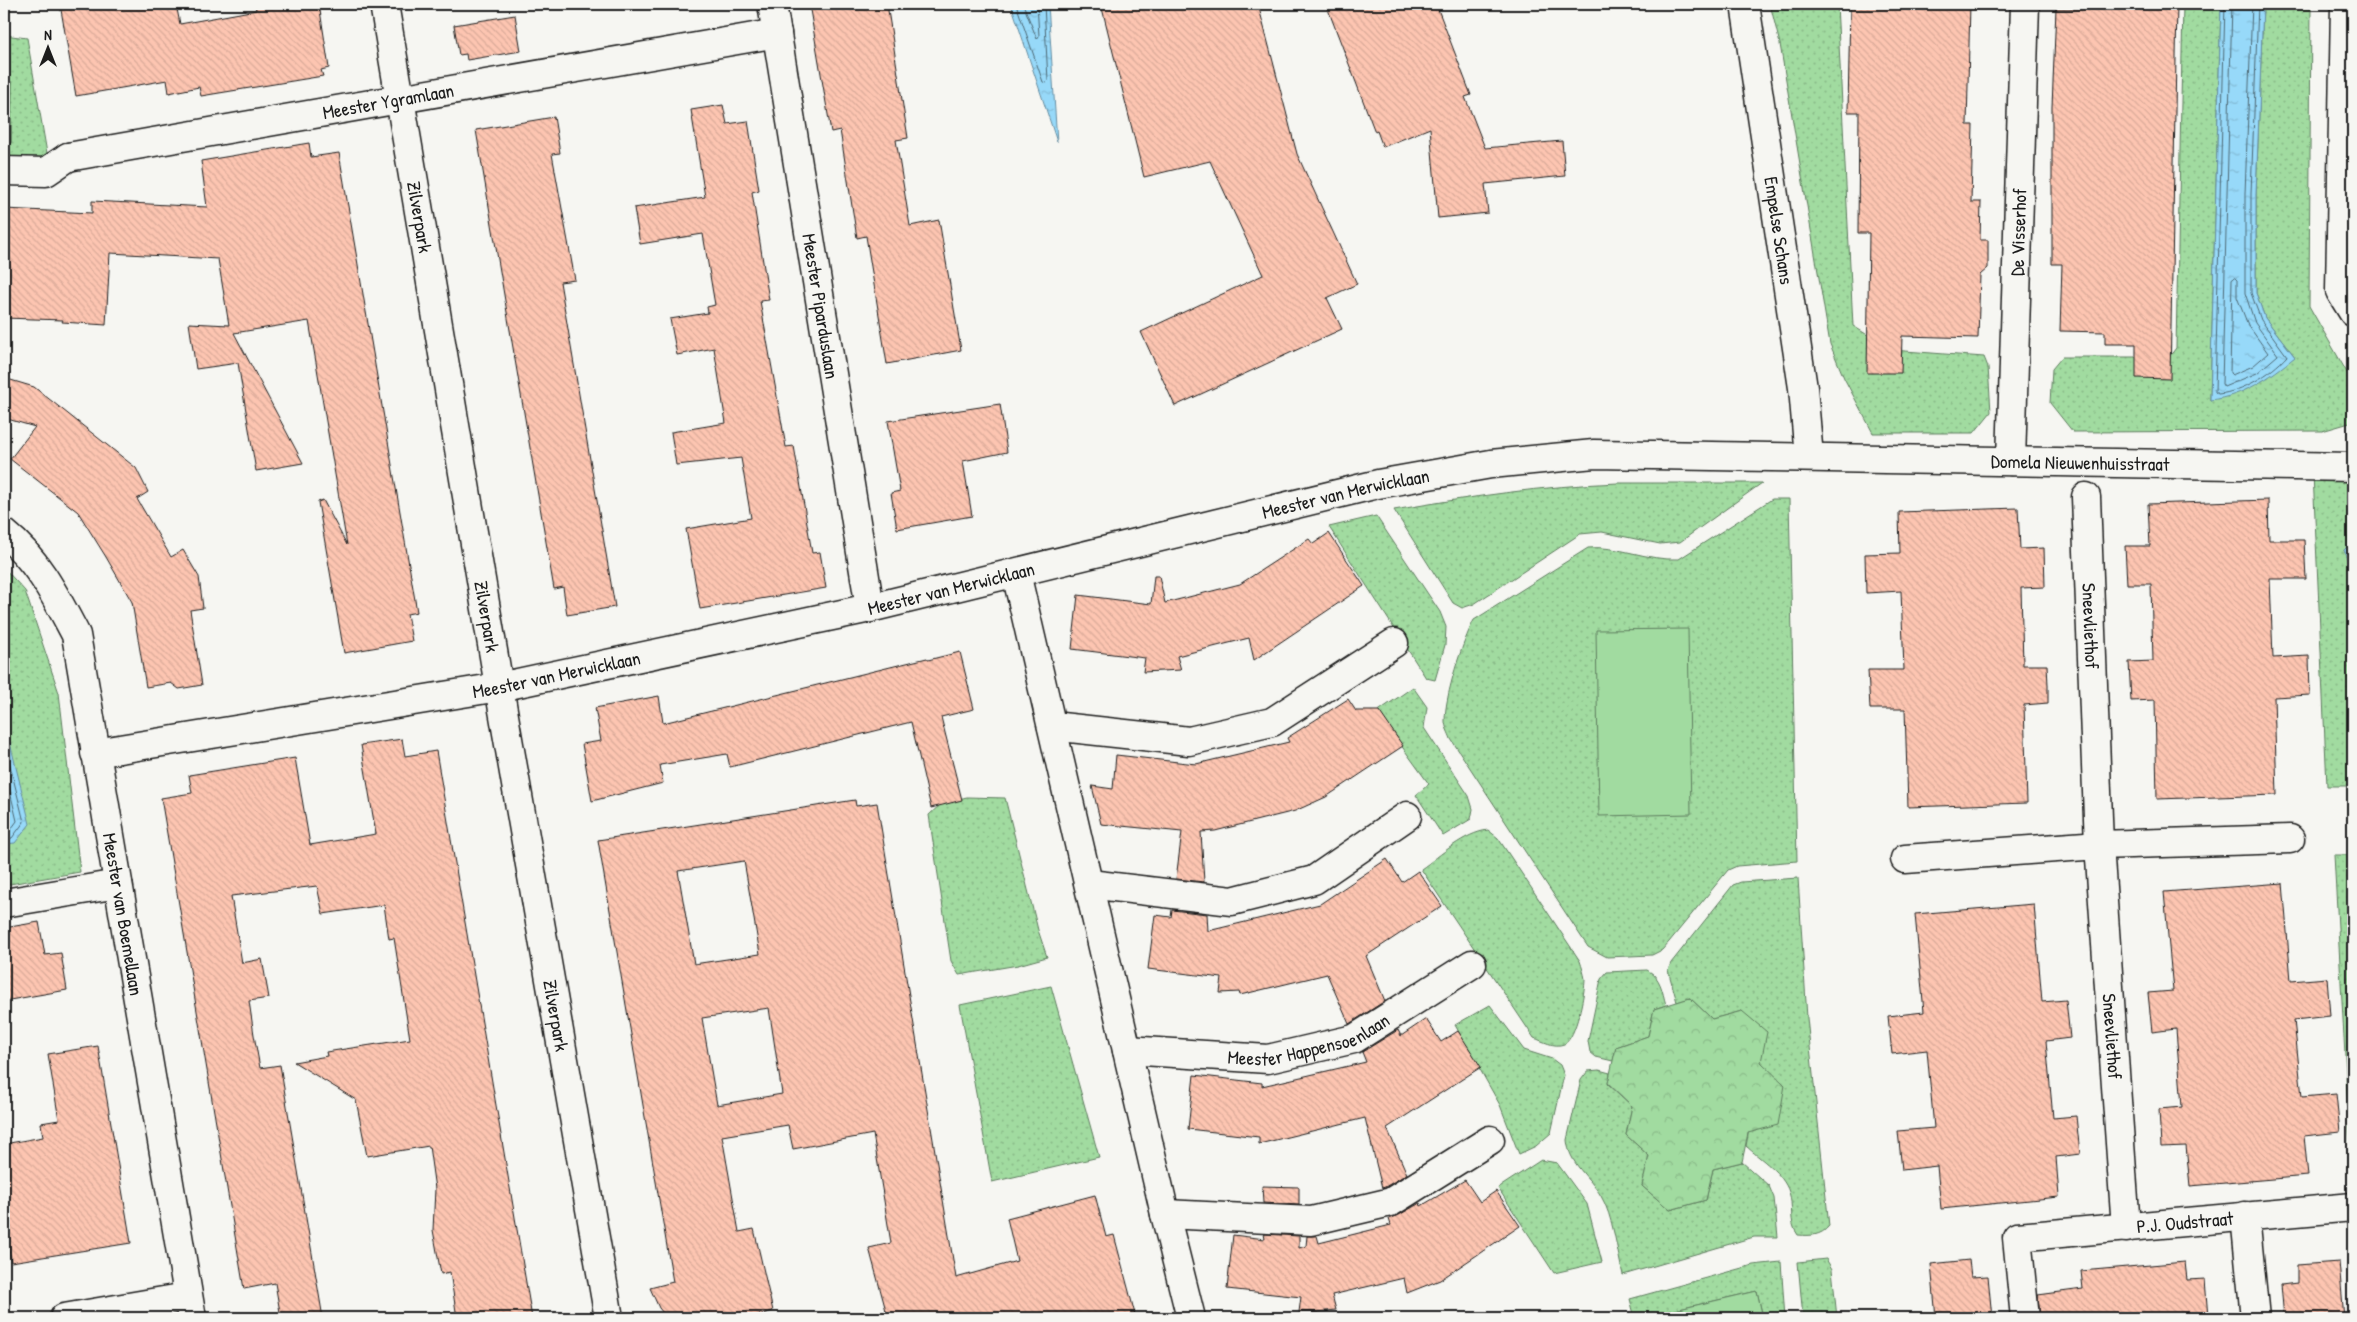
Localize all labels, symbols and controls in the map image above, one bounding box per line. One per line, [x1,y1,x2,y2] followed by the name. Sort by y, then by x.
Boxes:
[22,22,72,72] north arrow
[44,25,52,44] text: N
[321,77,456,125] street label: Meester Ygramlaan
[1758,175,1800,286] street label: Empelse Schans
[401,179,439,255] street label: Zilverpark
[2004,188,2032,276] street label: De Visserhof
[796,232,846,381] street label: Meester Piparduslaan
[1991,448,2170,477] street label: Domela Nieuwenhuisstraat
[1259,462,1431,525] street label: Meester van Merwicklaan
[865,555,1037,621] street label: Meester van Merwicklaan
[468,579,506,654] street label: Zilverpark
[2076,582,2105,670] street label: Sneevliethof
[471,644,643,704] street label: Meester van Merwicklaan
[97,831,150,998] street label: Meester van Boemellaan
[537,978,575,1053] street label: Zilverpark
[2096,992,2128,1080] street label: Sneevliethof
[1227,1007,1394,1072] street label: Meester Happensoenlaan
[2135,1205,2235,1239] street label: P.J. Oudstraat

